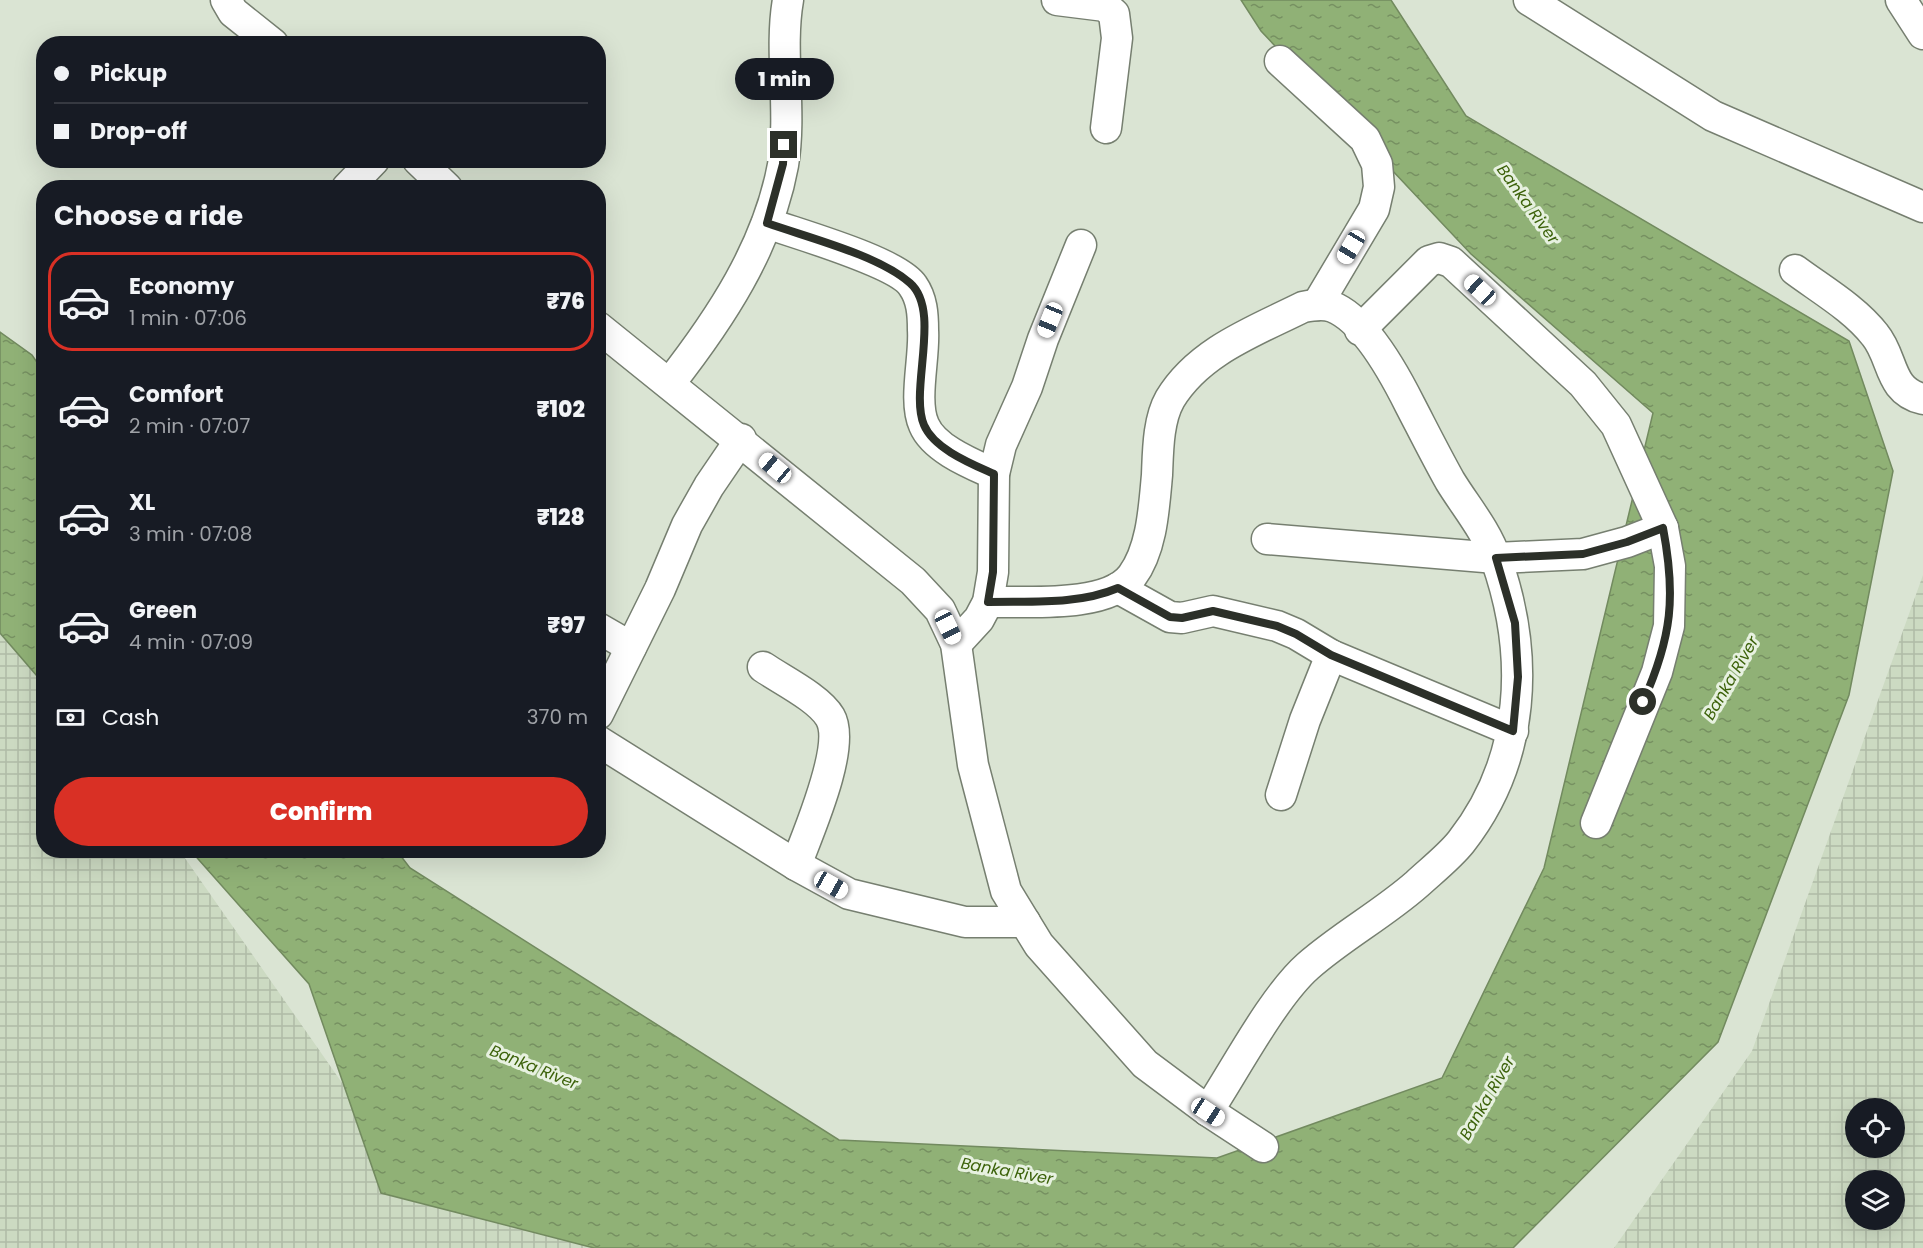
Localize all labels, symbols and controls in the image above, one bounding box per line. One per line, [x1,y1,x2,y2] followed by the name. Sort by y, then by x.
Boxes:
[90,58,167,89] text: Pickup
[734,58,834,100] callout: 1 min
[758,65,811,93] text: 1 min
[90,116,187,147] text: Drop-off
[770,131,797,158] route end
[1491,160,1565,249] water label: Banka River
[54,197,243,234] text: Choose a ride
[1334,227,1368,267] car
[129,271,234,302] text: Economy
[1461,271,1499,309] car
[57,275,111,329] icon: car
[547,286,585,317] text: ₹76
[1035,300,1065,340] car
[129,304,247,332] text: 1 min · 07:06
[129,379,223,410] text: Comfort
[57,383,111,437] icon: car
[537,394,585,425] text: ₹102
[129,412,250,440] text: 2 min · 07:07
[755,450,795,486] car
[129,487,155,518] text: XL
[57,491,111,545] icon: car
[537,502,585,533] text: ₹128
[129,520,252,548] text: 3 min · 07:08
[129,595,197,626] text: Green
[57,599,111,653] icon: car
[932,607,964,647] car
[547,610,585,641] text: ₹97
[129,628,253,656] text: 4 min · 07:09
[1698,631,1765,724] water label: Banka River
[1629,688,1656,715] route start
[54,701,87,734] icon: cash
[102,702,159,733] text: Cash
[527,703,588,731] text: 370 m
[54,777,588,846] button: Confirm
[811,868,851,902] car
[486,1039,582,1096] water label: Banka River
[1454,1051,1521,1144] water label: Banka River
[1188,1095,1228,1129] car
[1845,1098,1905,1230] map controls
[1845,1098,1905,1158] button: locate
[959,1152,1056,1191] water label: Banka River
[1845,1170,1905,1230] button: layers

